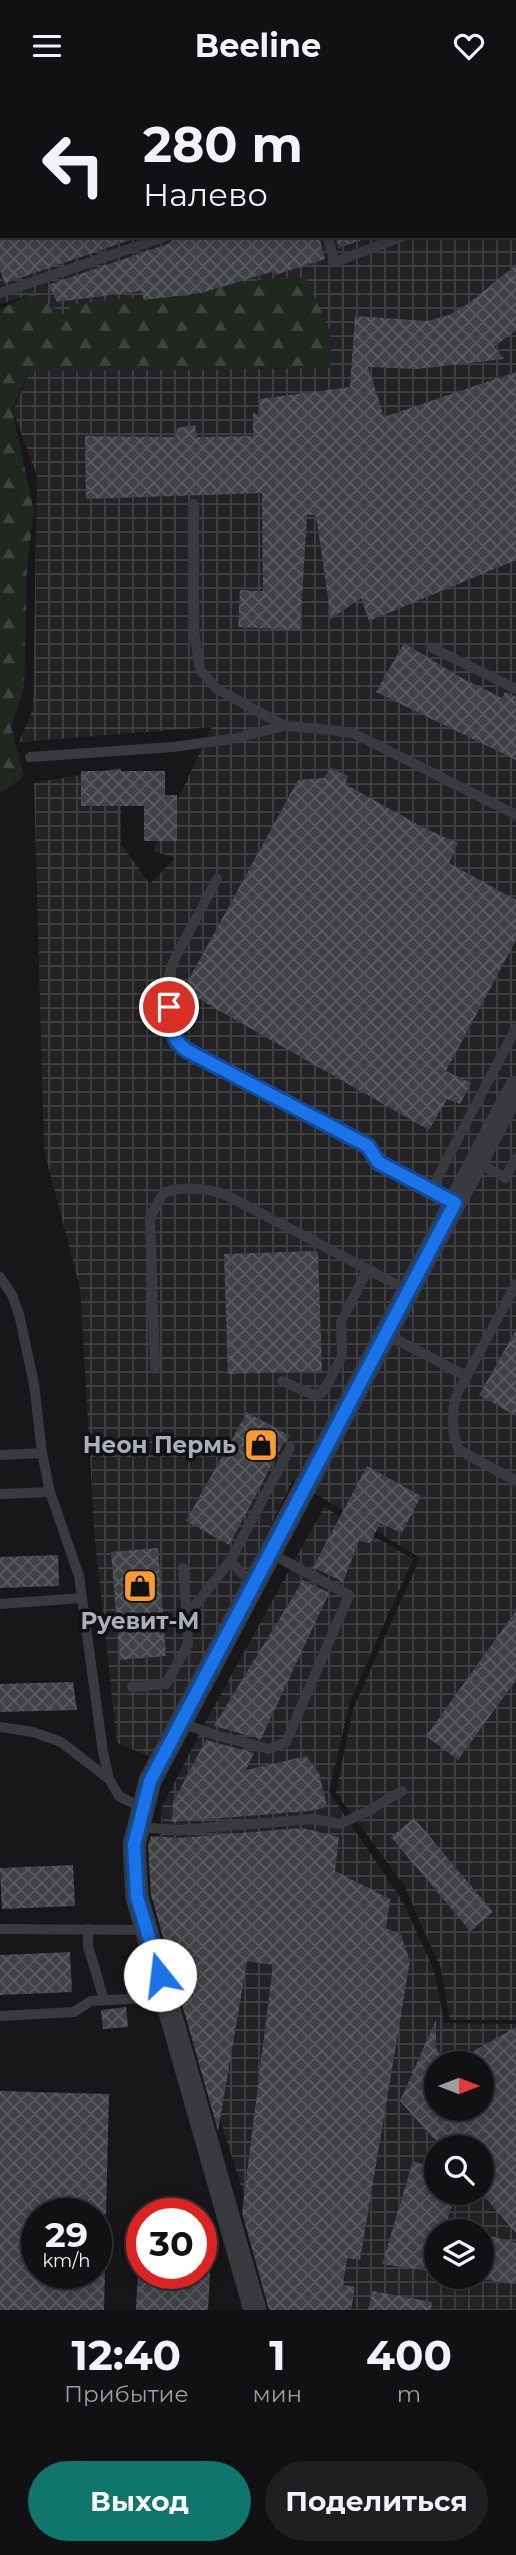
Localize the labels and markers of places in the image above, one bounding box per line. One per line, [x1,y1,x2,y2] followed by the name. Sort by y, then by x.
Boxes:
[139,977,199,1037] pin
[242,1426,280,1464] shop icon: Неон Пермь
[83,1431,236,1459] place label: Неон Пермь
[121,1567,159,1605] shop icon: Руевит-М
[81,1607,199,1635] place label: Руевит-М

